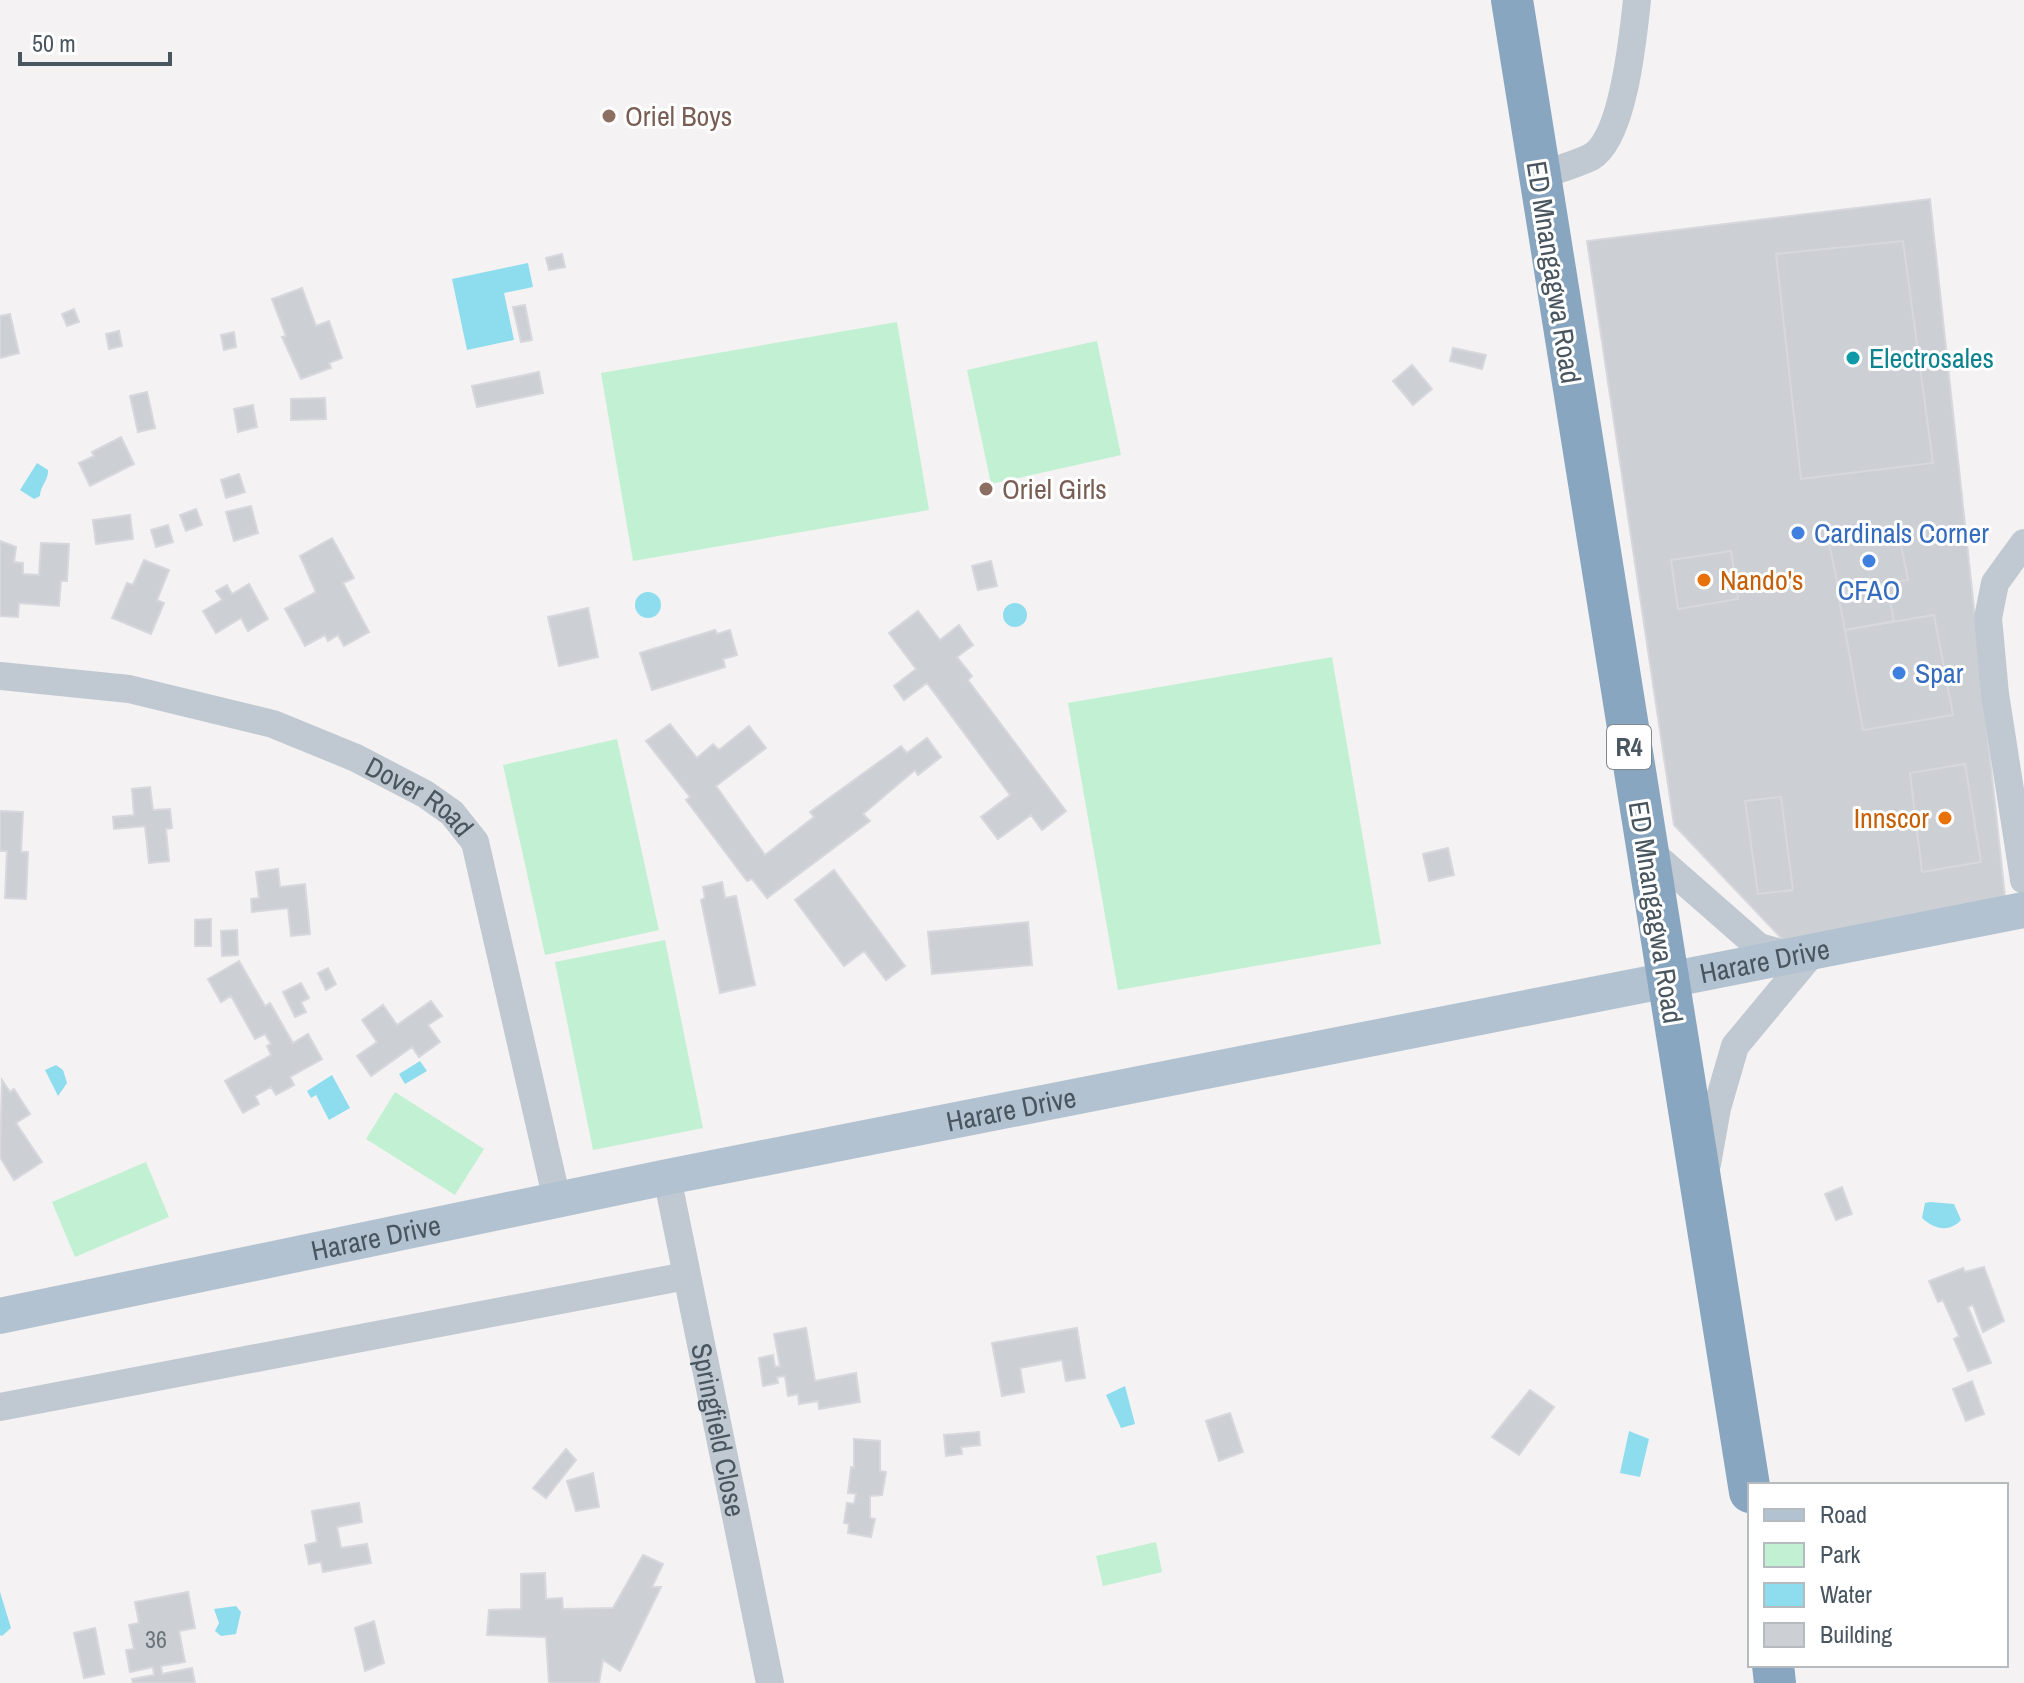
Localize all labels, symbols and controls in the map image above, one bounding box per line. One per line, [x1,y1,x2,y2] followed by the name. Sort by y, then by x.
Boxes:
[20,16,170,66] scale bar
[32,27,76,59] text: 50 m
[625,97,732,135] place label: Oriel Boys
[600,107,618,125] marker: Oriel Boys
[1518,158,1590,386] street label: ED Mnangagwa Road
[1869,339,1994,377] place label: Electrosales
[1844,349,1862,367] marker: Electrosales
[1002,470,1107,508] place label: Oriel Girls
[977,480,995,498] marker: Oriel Girls
[1814,514,1989,552] place label: Cardinals Corner
[1789,524,1807,542] marker: Cardinals Corner
[1860,552,1878,570] marker: CFAO
[1720,561,1804,599] place label: Nando's
[1695,571,1713,589] marker: Nando's
[1838,571,1900,609] place label: CFAO
[1915,654,1964,692] place label: Spar
[1890,664,1908,682] marker: Spar
[1607,725,1651,769] road number: R4
[359,747,482,844] street label: Dover Road
[1620,798,1692,1026] street label: ED Mnangagwa Road
[1854,799,1929,837] place label: Innscor
[1936,809,1954,827] marker: Innscor
[1696,930,1833,992] street label: Harare Drive
[943,1078,1079,1141] street label: Harare Drive
[308,1206,444,1270] street label: Harare Drive
[682,1340,755,1520] street label: Springfield Close
[1748,1483,2008,1667] legend
[1820,1498,1867,1530] text: Road
[1820,1538,1861,1570] text: Park
[1820,1578,1872,1610] text: Water
[1820,1618,1892,1650] text: Building
[145,1623,167,1655] house number: 36

